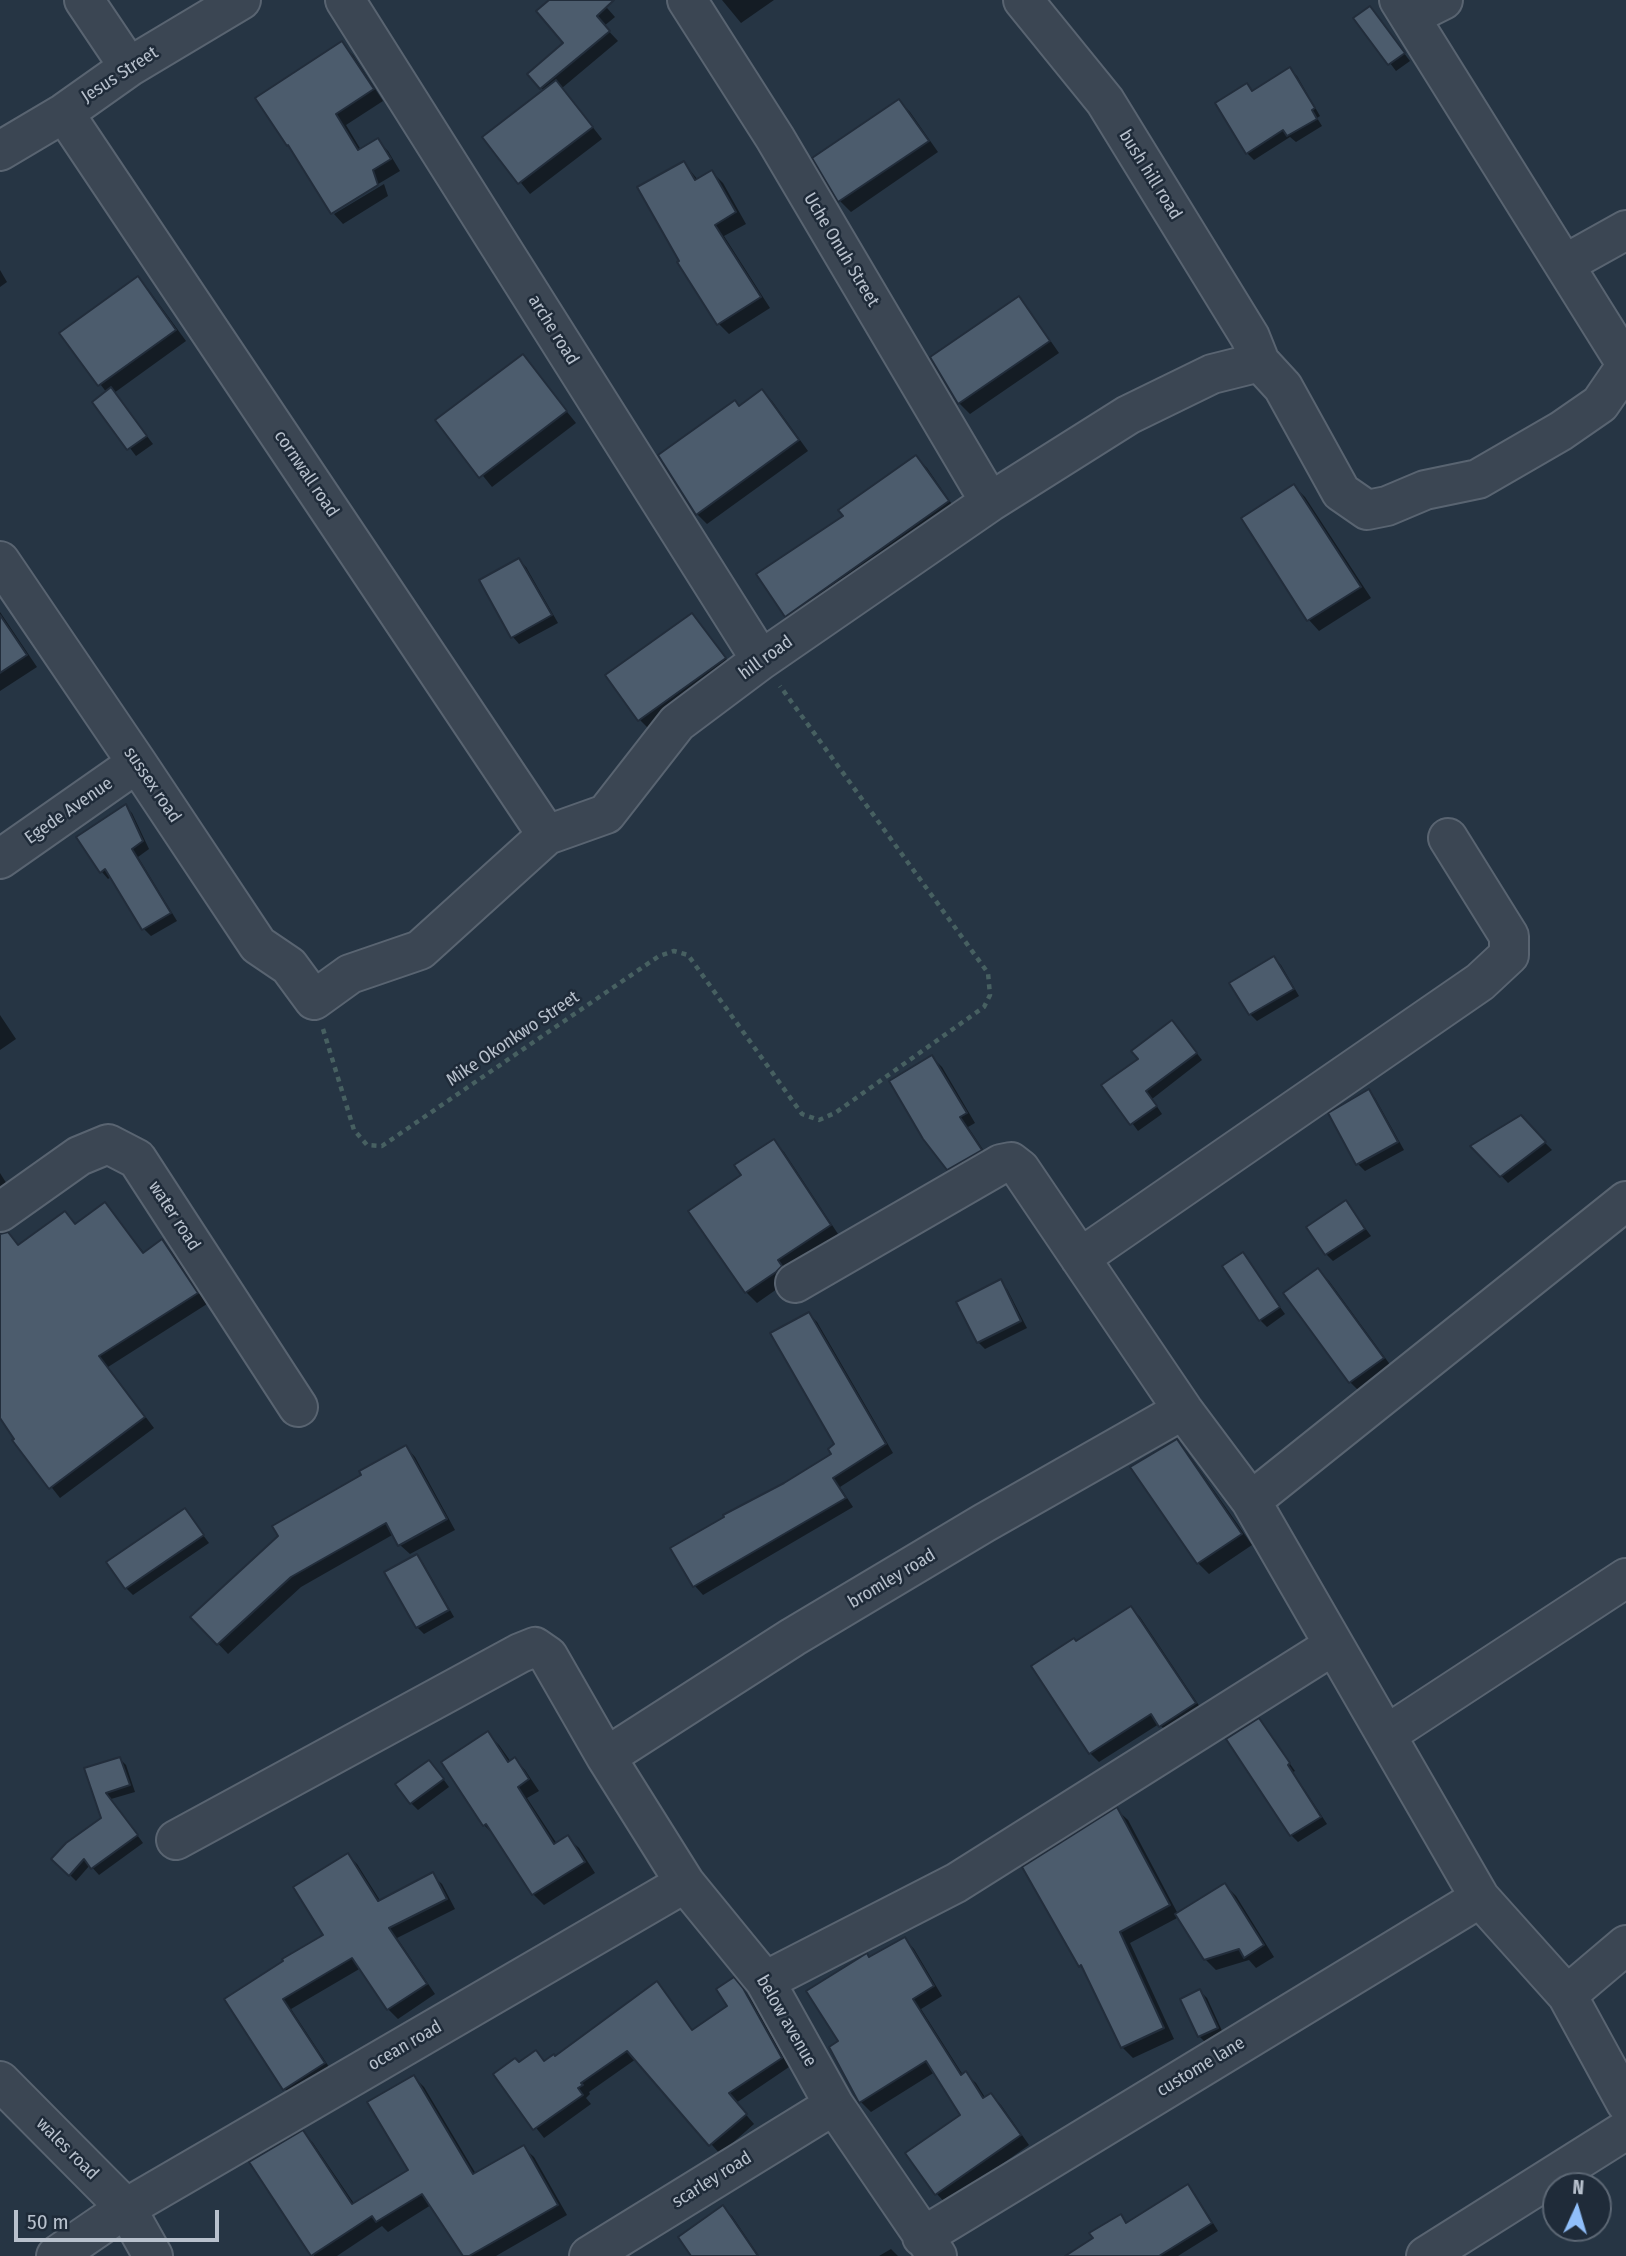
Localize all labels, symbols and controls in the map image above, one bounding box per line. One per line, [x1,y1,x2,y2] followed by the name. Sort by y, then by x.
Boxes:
[78,42,162,108] street label: Jesus Street
[1114,126,1186,224] street label: bush hill road
[799,189,883,311] street label: Uche Onuh Street
[523,291,583,369] street label: arche road
[269,426,343,522] street label: cornwall road
[735,631,797,685] street label: hill road
[119,743,185,827] street label: sussex road
[21,773,117,849] street label: Egede Avenue
[443,987,583,1091] street label: Mike Okonkwo Street
[143,1177,205,1255] street label: water road
[844,1545,940,1613] street label: bromley road
[751,1972,821,2070] street label: below avenue
[364,2016,446,2076] street label: ocean road
[1153,2032,1249,2102] street label: custome lane
[31,2113,103,2185] street label: wales road
[668,2147,756,2213] street label: scarley road
[1542,2172,1612,2242] north arrow
[1572,2176,1585,2199] text: N
[18,2196,222,2240] scale bar
[27,2209,69,2235] text: 50 m

